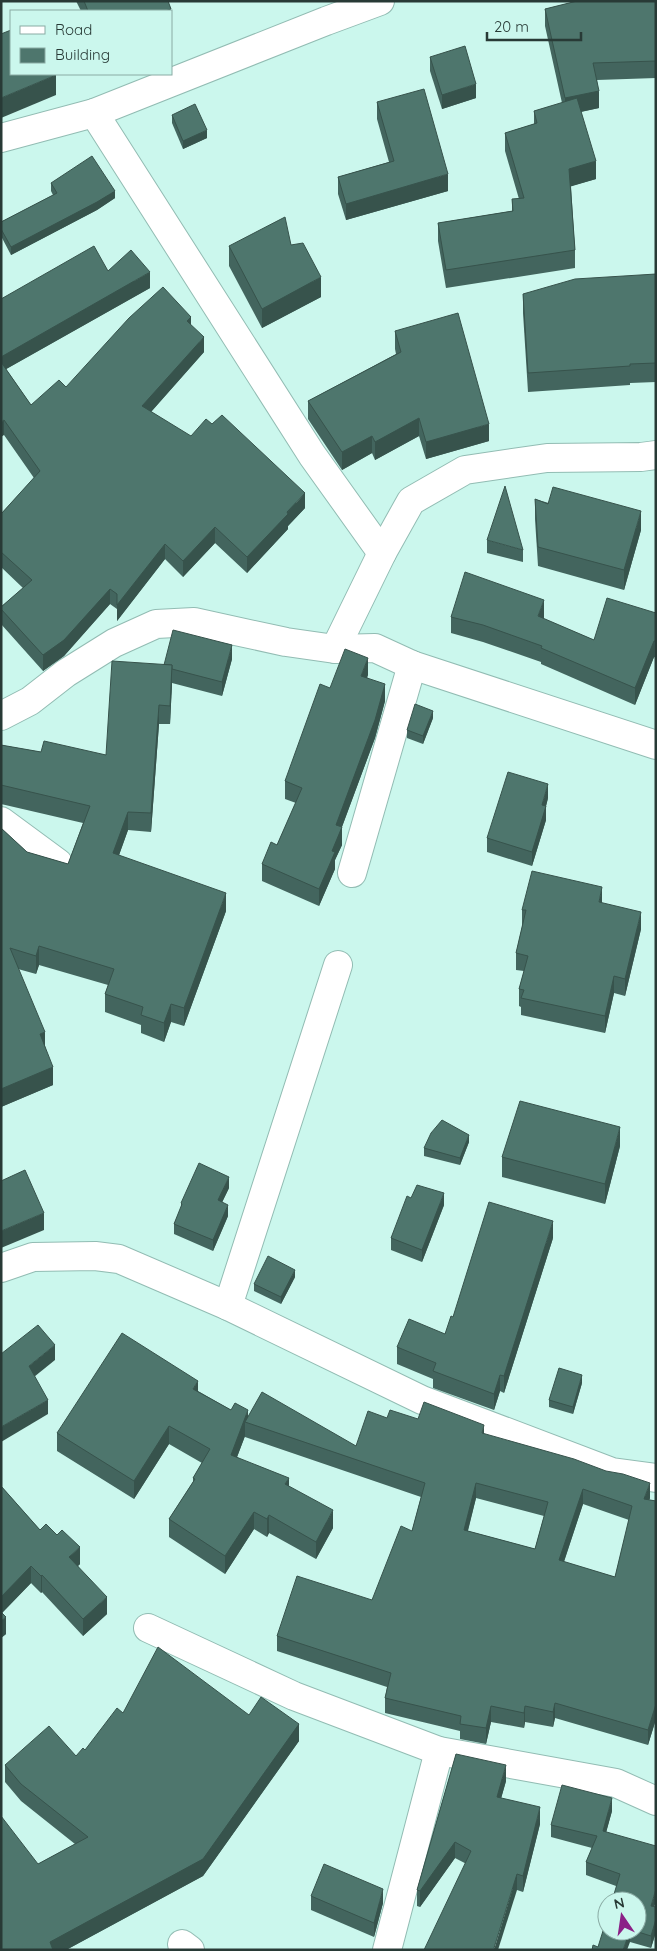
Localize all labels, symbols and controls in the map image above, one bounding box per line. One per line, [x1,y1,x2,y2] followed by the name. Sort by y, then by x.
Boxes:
[10,10,172,75] legend
[487,10,581,42] scale bar
[494,17,529,36] text: 20 m
[55,20,92,39] text: Road
[55,45,110,64] text: Building
[597,1891,647,1941] north arrow
[612,1893,626,1913] text: N

